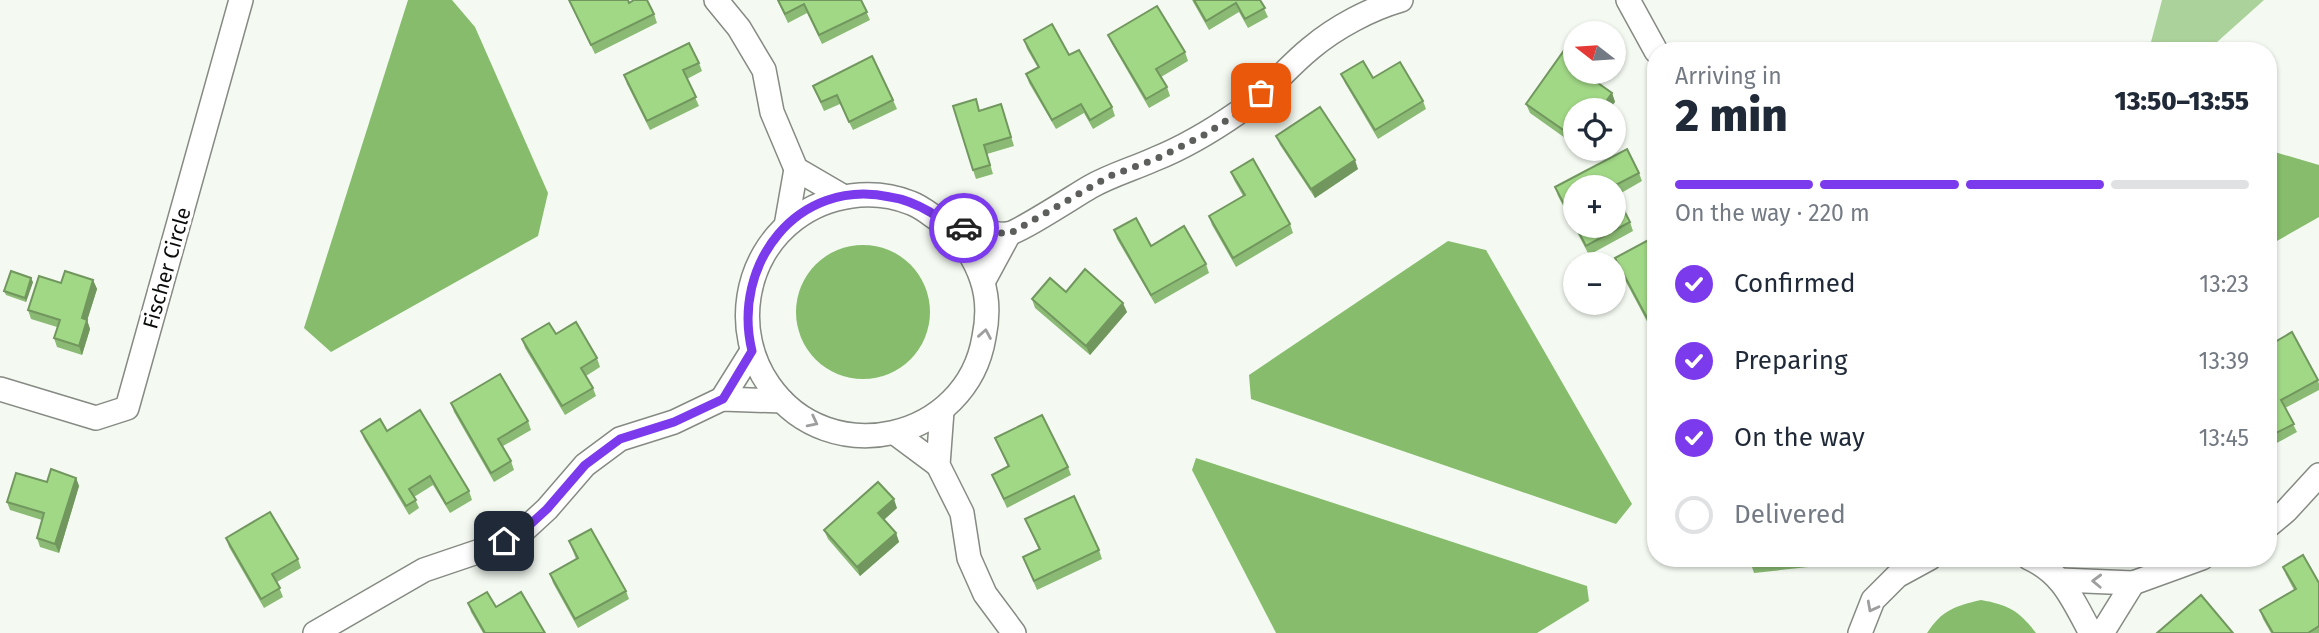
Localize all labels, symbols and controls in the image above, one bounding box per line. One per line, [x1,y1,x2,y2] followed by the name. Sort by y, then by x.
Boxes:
[1563,21,1626,84] north arrow
[1563,21,1626,315] map controls
[1675,62,1782,90] text: Arriving in
[1231,63,1291,123] pin
[1242,74,1280,112] icon: bag
[2115,86,2249,117] text: 13:50–13:55
[1675,88,1788,143] text: 2 min
[1563,98,1626,161] button: locate
[1563,175,1626,238] button: +
[929,193,999,263] courier
[1675,199,1870,227] text: On the way · 220 m
[137,204,197,332] street label: Fischer Circle
[945,209,983,247] icon: car
[1563,252,1626,315] button: −
[1675,265,1713,303] icon: check
[1734,268,1855,299] text: Confirmed
[2199,270,2249,298] text: 13:23
[977,328,992,340] one-way arrow
[1675,342,1713,380] icon: check
[1734,345,1847,376] text: Preparing
[2199,347,2249,375] text: 13:39
[806,414,818,428] one-way arrow
[1675,419,1713,457] icon: check
[1734,422,1865,453] text: On the way
[2199,424,2249,452] text: 13:45
[1734,499,1846,530] text: Delivered
[474,511,534,571] pin
[485,522,523,560] icon: home
[2091,574,2102,589] one-way arrow
[1866,599,1880,612] one-way arrow

